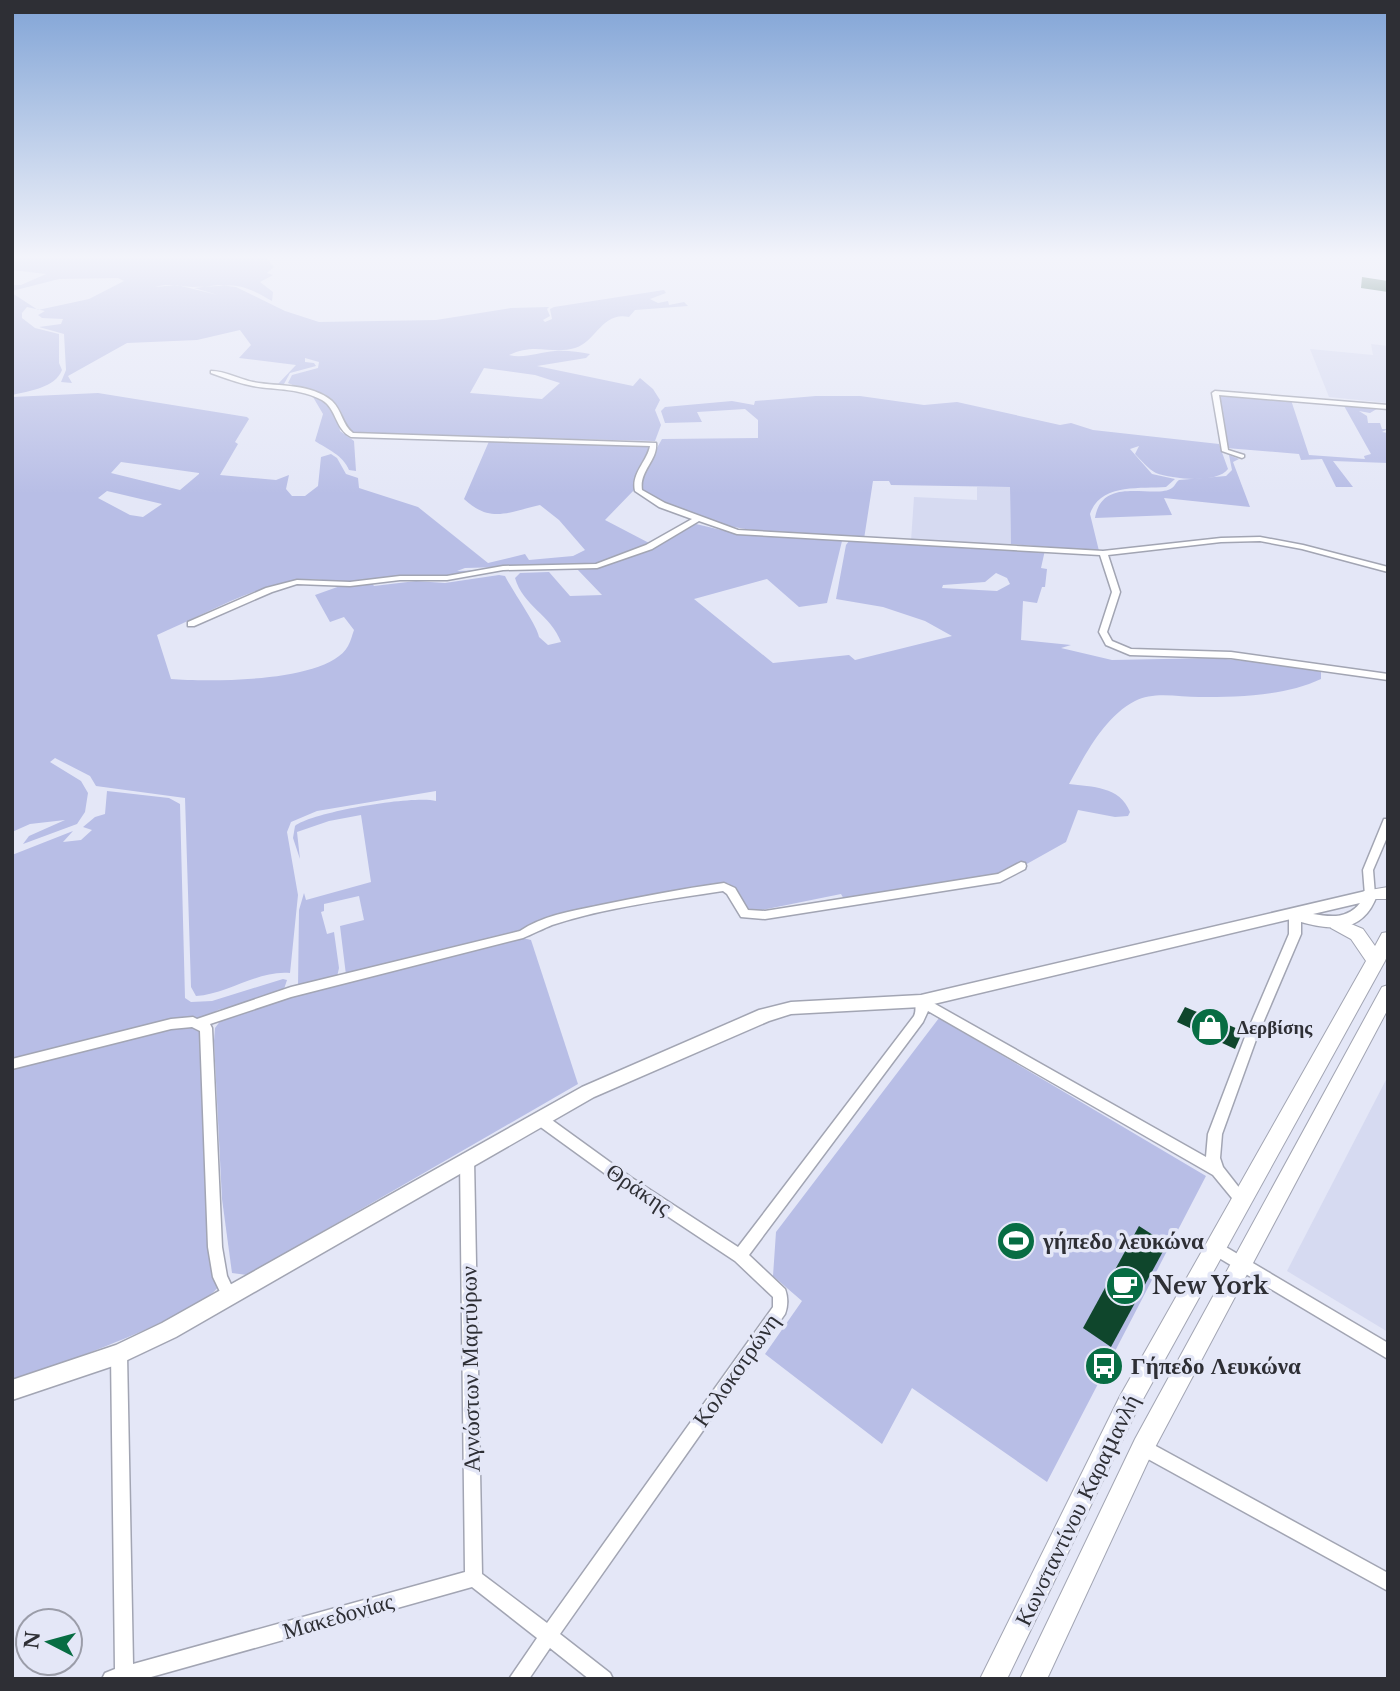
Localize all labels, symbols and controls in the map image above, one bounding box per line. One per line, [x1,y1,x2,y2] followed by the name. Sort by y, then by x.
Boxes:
[1189,1006,1231,1048] shop icon: Δερβίσης
[1237,1016,1313,1039] place label: Δερβίσης
[601,1157,677,1221] street label: Θράκης
[995,1220,1037,1262] sports icon: γήπεδο λευκώνα
[1042,1227,1204,1255] place label: γήπεδο λευκώνα
[1104,1265,1146,1307] cafe icon: New York
[454,1266,486,1472] street label: Αγνώστων Μαρτύρων
[1152,1272,1269,1300] place label: New York
[687,1308,785,1432] street label: Κολοκοτρώνη
[1083,1345,1125,1387] bus stop icon: Γήπεδο Λευκώνα
[1131,1352,1301,1380] place label: Γήπεδο Λευκώνα
[1009,1390,1145,1630] street label: Κωνσταντίνου Καραμανλή
[279,1587,397,1645] street label: Μακεδονίας
[14,1607,84,1677] north arrow
[20,1630,45,1650] text: N

